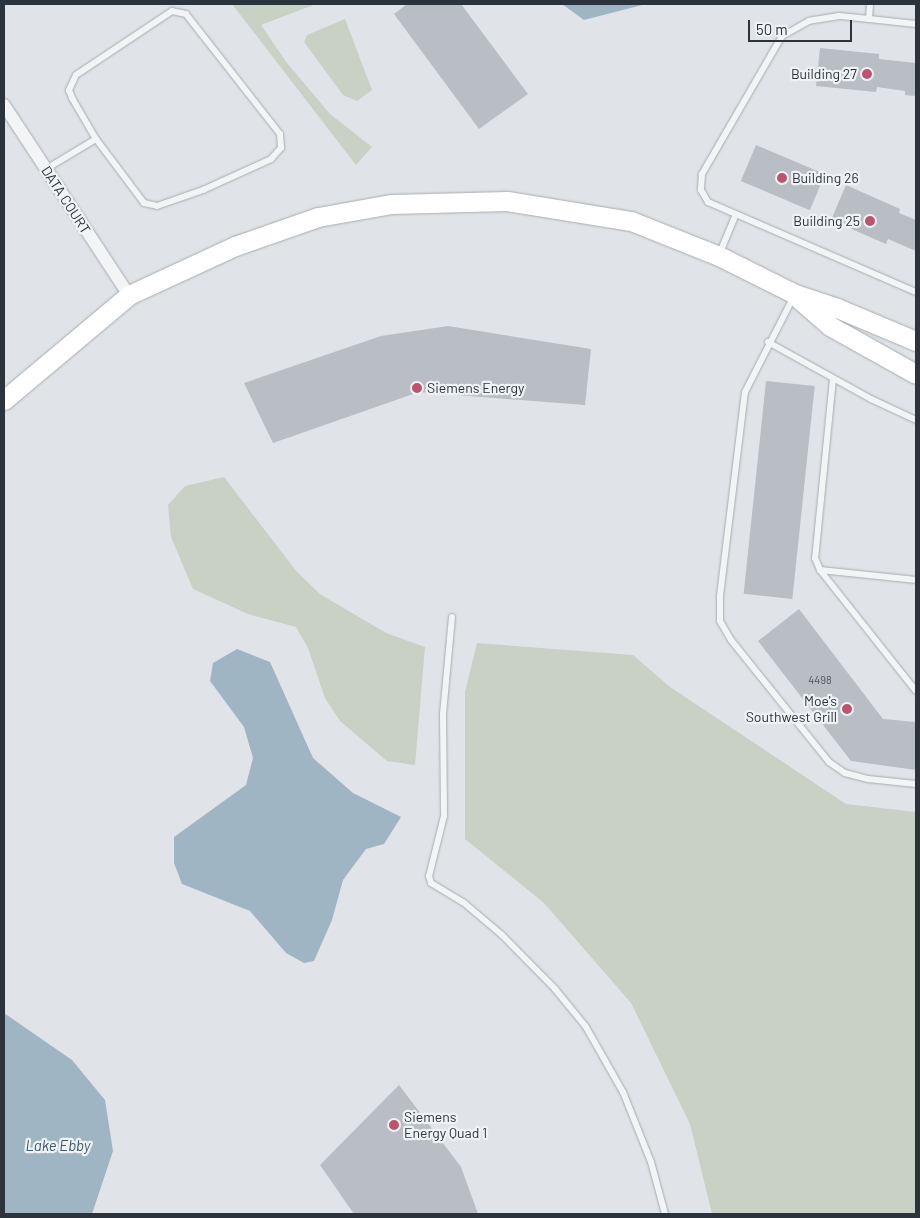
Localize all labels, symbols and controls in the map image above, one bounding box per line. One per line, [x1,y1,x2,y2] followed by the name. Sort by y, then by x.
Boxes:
[750,10,854,42] scale bar
[756,20,788,38] text: 50 m
[791,66,857,82] place label: Building 27
[861,68,873,80] marker: Building 27
[38,163,94,237] street label: DATA COURT
[792,170,859,186] place label: Building 26
[776,172,788,184] marker: Building 26
[793,213,860,229] place label: Building 25
[864,215,876,227] marker: Building 25
[427,380,524,396] place label: Siemens Energy
[411,382,423,394] marker: Siemens Energy
[808,673,832,687] house number: 4498
[746,693,837,726] place label: Moe's Southwest Grill
[841,703,853,715] marker: Moe's Southwest Grill
[404,1109,487,1142] place label: Siemens Energy Quad 1
[388,1119,400,1131] marker: Siemens Energy Quad 1
[25,1137,91,1155] water label: Lake Ebby

